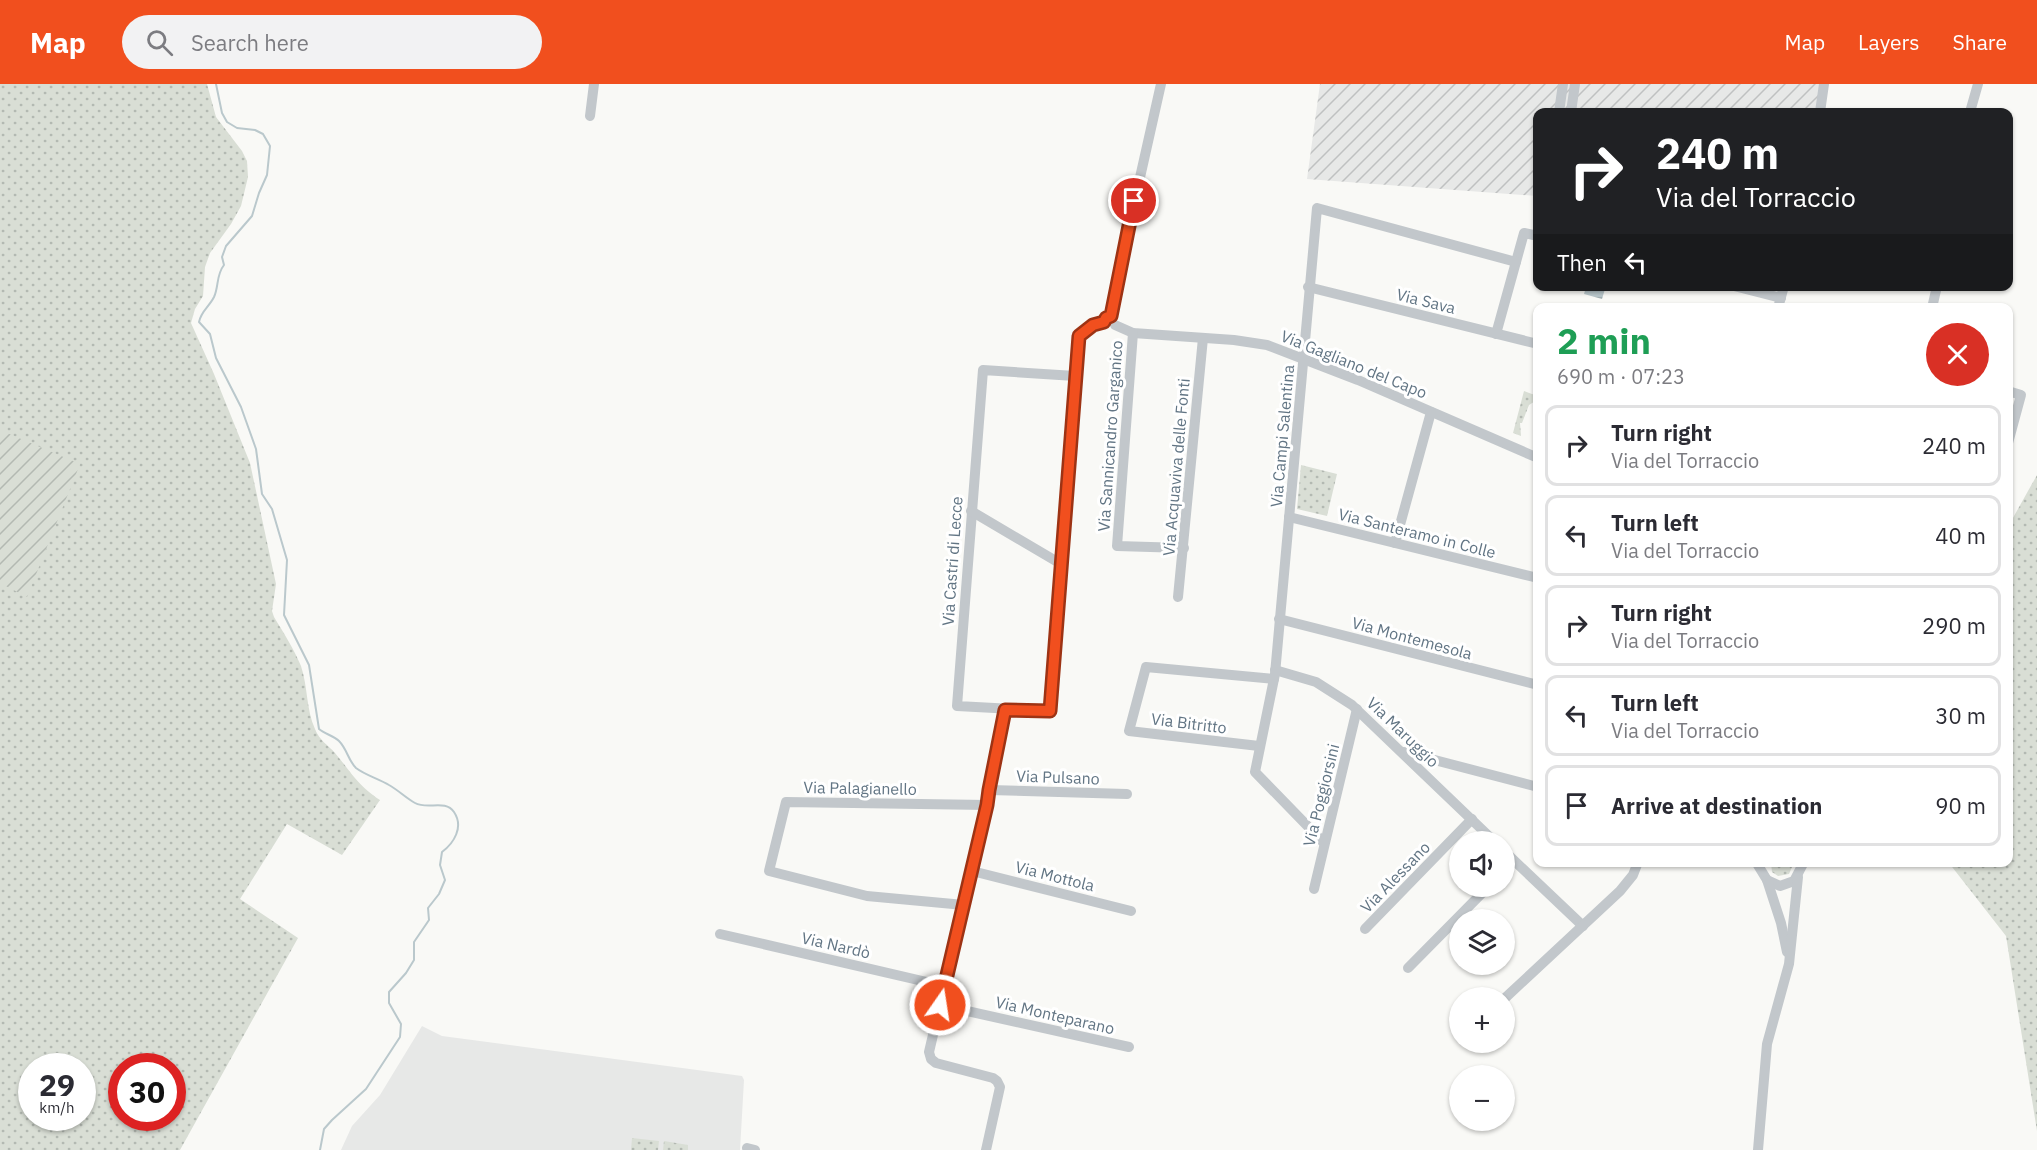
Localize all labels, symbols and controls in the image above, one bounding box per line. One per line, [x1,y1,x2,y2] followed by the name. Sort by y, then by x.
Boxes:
[122,15,542,69] search box
[30,24,86,61] text: Map
[143,26,176,59] icon: search
[191,28,309,57] text: Search here
[1785,28,1825,56] text: Map
[1858,28,1920,56] text: Layers
[1953,28,2007,56] text: Share
[1656,126,1779,181] text: 240 m
[1557,132,1635,210] icon: right
[1108,175,1159,226] pin
[1656,179,1856,214] text: Via del Torraccio
[1117,184,1150,217] icon: arrive
[1619,246,1652,279] icon: left
[1557,248,1607,277] text: Then
[1394,284,1458,318] street label: Via Sava
[1557,317,1651,364] text: 2 min
[1926,323,1989,386] button: close
[1278,326,1430,402] street label: Via Gagliano del Capo
[1093,340,1127,532] street label: Via Sannicandro Garganico
[1557,363,1685,390] text: 690 m · 07:23
[1266,364,1298,508] street label: Via Campi Salentina
[1158,377,1194,557] street label: Via Acquaviva delle Fonti
[1611,418,1712,447] text: Turn right
[1560,429,1593,462] icon: right
[1922,431,1986,460] text: 240 m
[1611,447,1759,474] text: Via del Torraccio
[937,495,967,626] street label: Via Castri di Lecce
[1336,504,1498,562] street label: Via Santeramo in Colle
[1611,508,1699,537] text: Turn left
[1560,519,1593,552] icon: left
[1935,521,1986,550] text: 40 m
[1611,537,1759,564] text: Via del Torraccio
[1611,598,1712,627] text: Turn right
[1560,609,1593,642] icon: right
[1922,611,1986,640] text: 290 m
[1350,612,1475,664] street label: Via Montemesola
[1611,627,1759,654] text: Via del Torraccio
[1611,688,1699,717] text: Turn left
[1363,693,1443,771] street label: Via Maruggio
[1560,699,1593,732] icon: left
[1935,701,1986,730] text: 30 m
[1150,708,1228,738] street label: Via Bitritto
[1611,717,1759,744] text: Via del Torraccio
[1299,742,1343,848] street label: Via Poggiorsini
[1016,766,1100,788] street label: Via Pulsano
[803,777,917,799] street label: Via Palagianello
[1560,789,1593,822] icon: arrive
[1611,791,1822,820] text: Arrive at destination
[1935,791,1986,820] text: 90 m
[1449,831,1515,1131] map controls
[1449,831,1515,897] button: sound
[1356,837,1434,917] street label: Via Alessano
[1013,857,1097,896] street label: Via Mottola
[1449,909,1515,975] button: layers
[800,927,872,963] street label: Via Nardò
[908,973,972,1037] position arrow
[1449,987,1515,1053] button: +
[993,992,1117,1038] street label: Via Monteparano
[108,1053,186,1131] speed limit sign: 30
[39,1065,75,1104] text: 29
[1449,1065,1515,1131] button: −
[39,1098,75,1117] text: km/h

